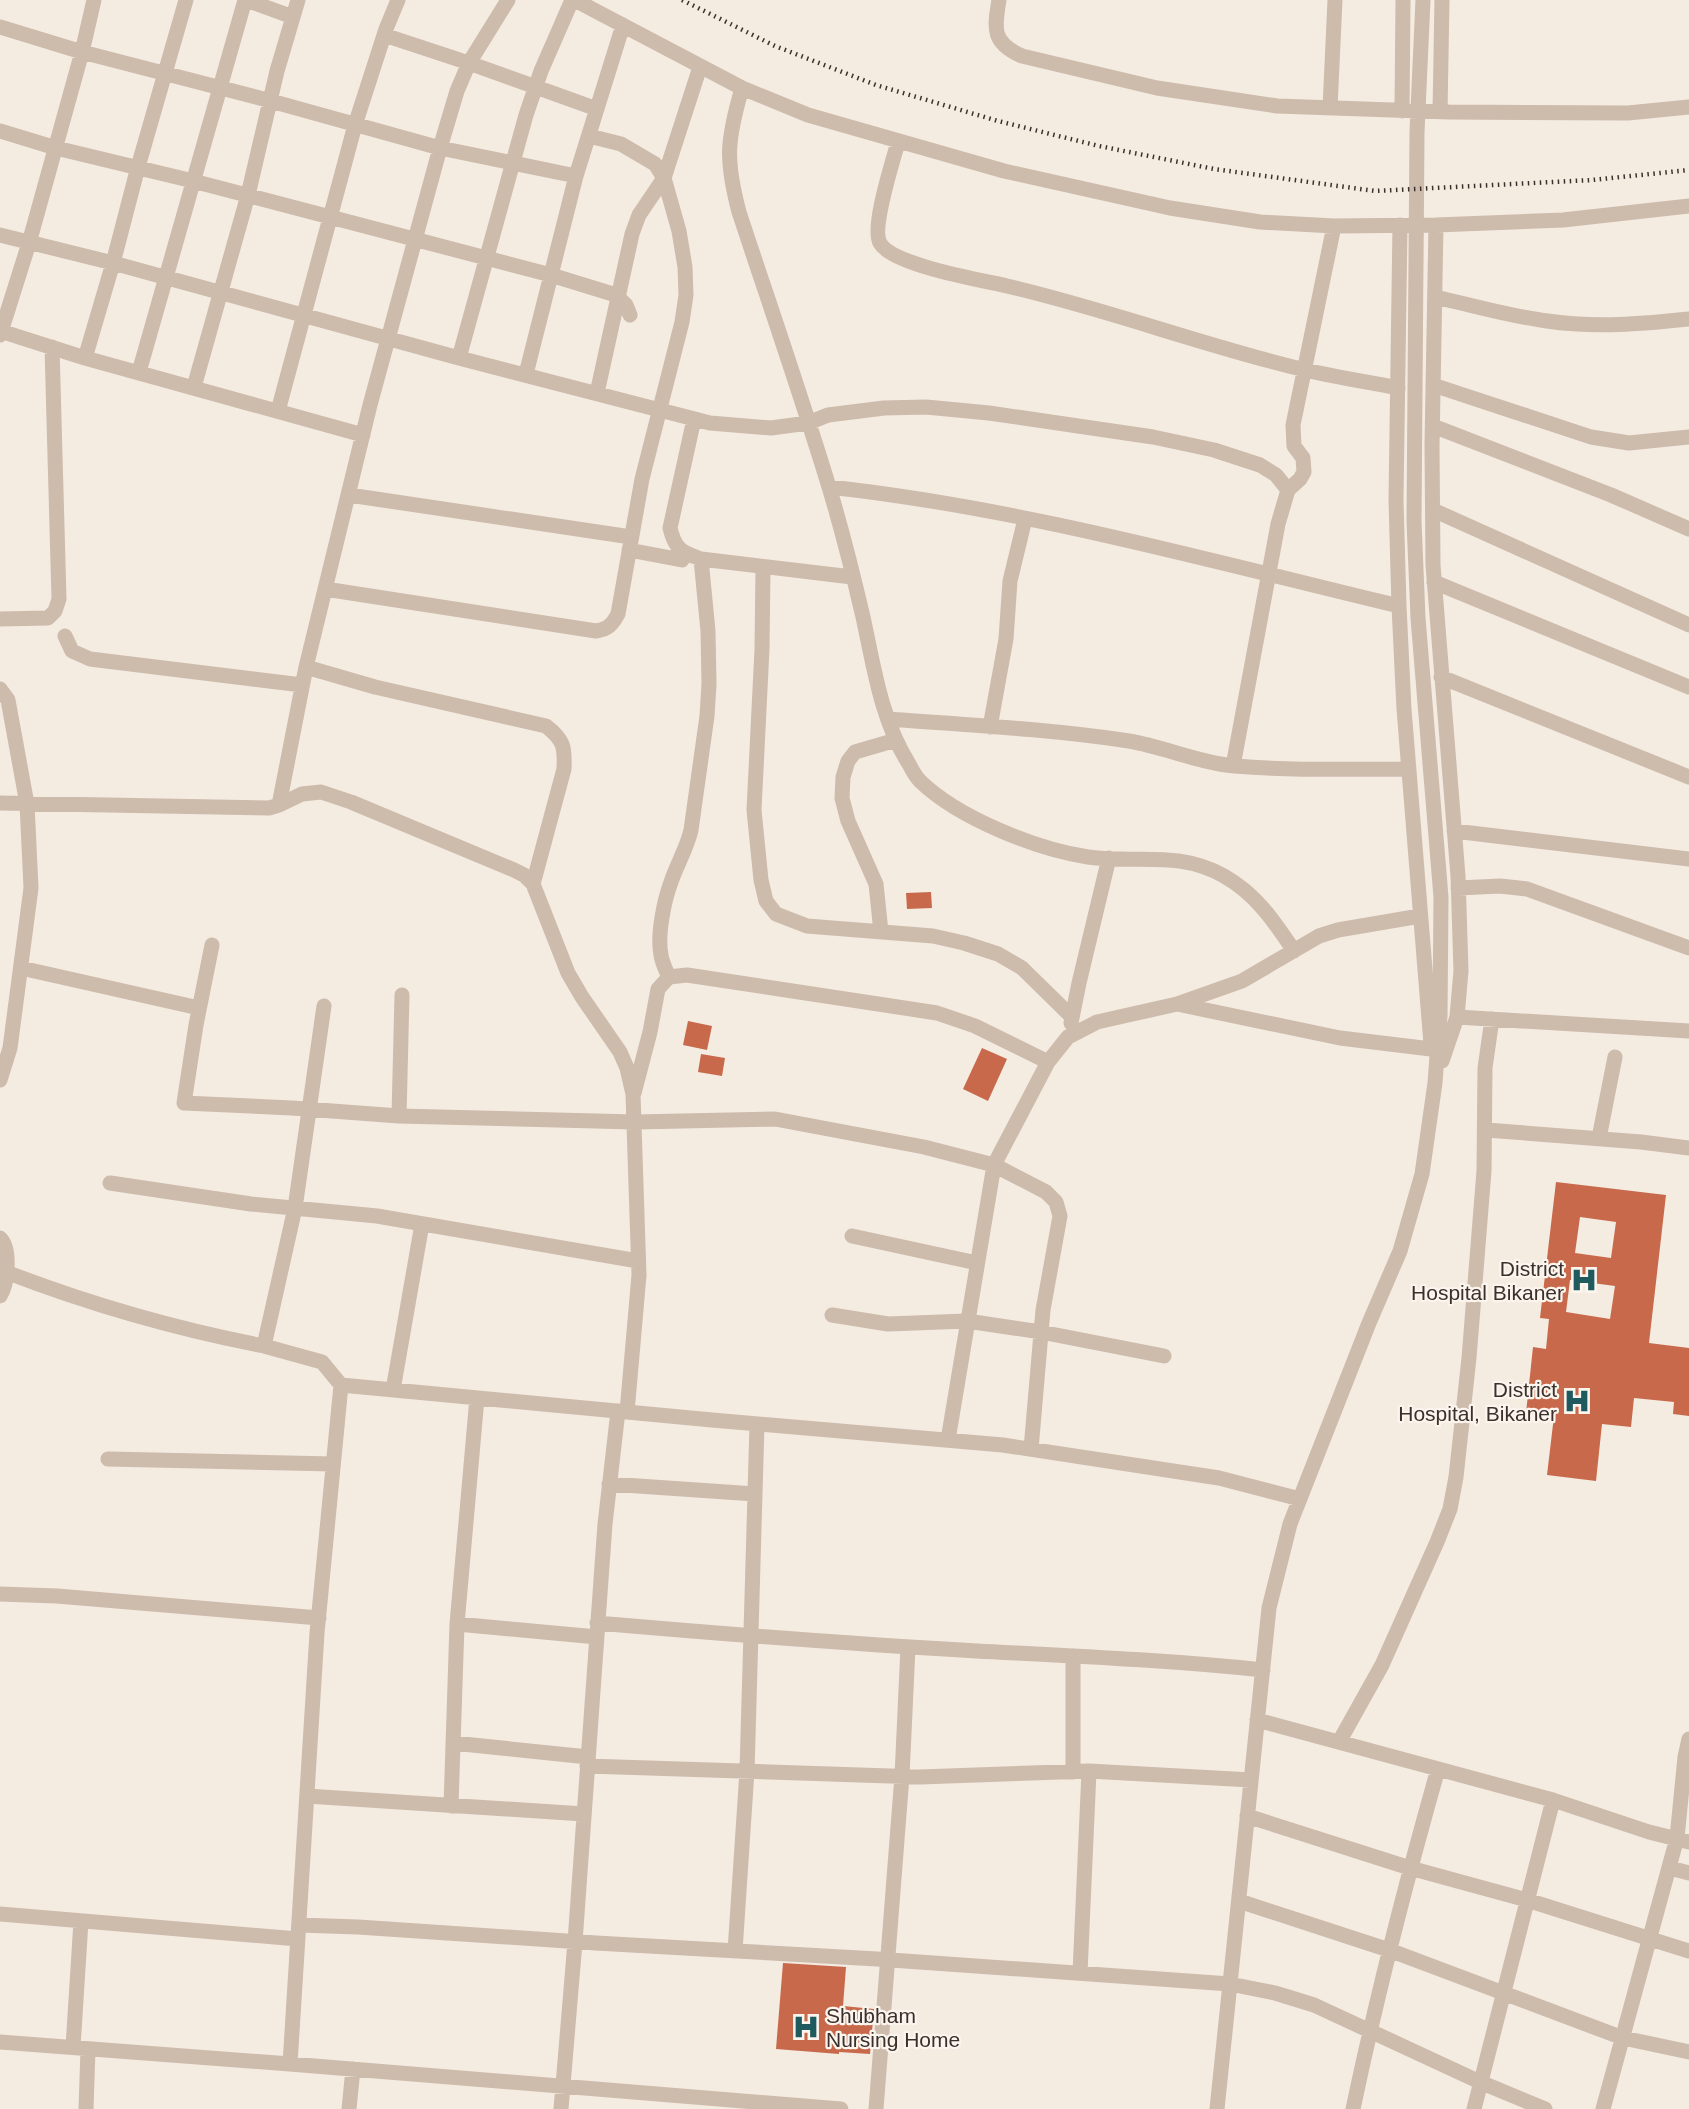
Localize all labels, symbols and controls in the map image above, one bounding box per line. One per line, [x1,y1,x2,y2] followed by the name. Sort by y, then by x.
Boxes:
[1411,1257,1564,1304] place label: District Hospital Bikaner
[1569,1265,1599,1295] hospital icon: District Hospital Bikaner
[1398,1378,1557,1425] place label: District Hospital, Bikaner
[1562,1386,1592,1416] hospital icon: District Hospital, Bikaner
[826,2004,960,2051] place label: Shubham Nursing Home
[791,2012,821,2042] hospital icon: Shubham Nursing Home

